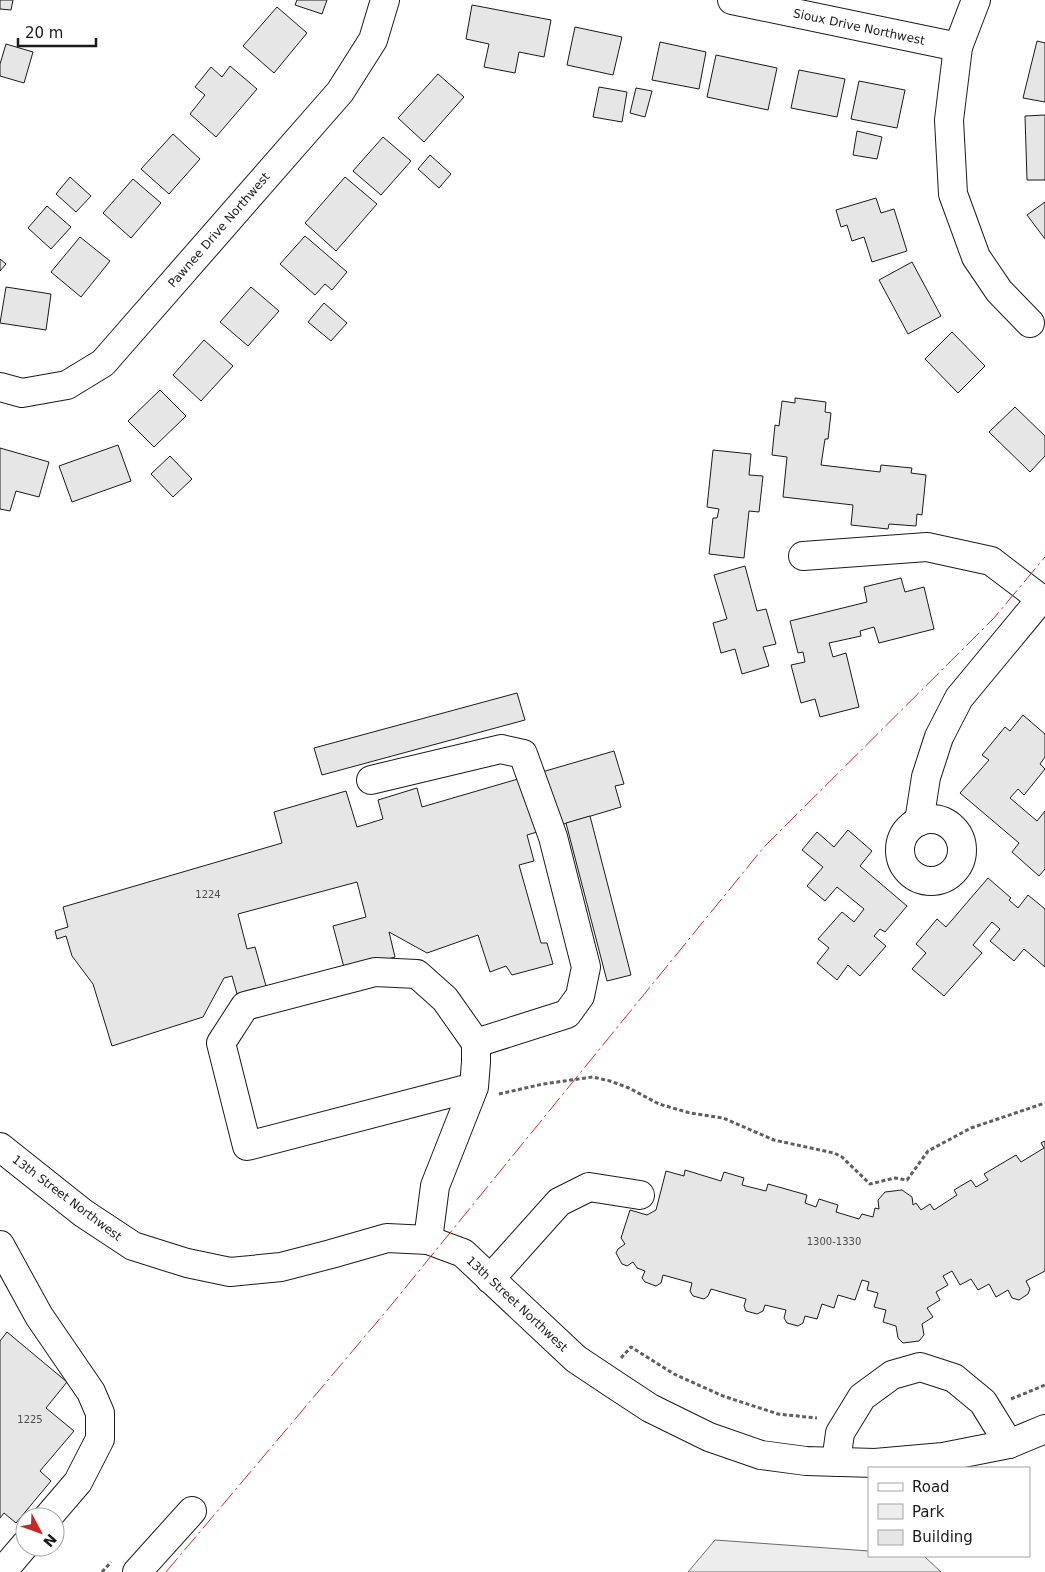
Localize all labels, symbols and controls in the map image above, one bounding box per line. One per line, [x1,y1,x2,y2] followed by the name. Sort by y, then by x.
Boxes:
[792,6,926,48] street label: Sioux Drive Northwest
[18,15,95,47] scale bar
[25,24,63,42] text: 20 m
[165,169,273,290] street label: Pawnee Drive Northwest
[195,889,221,900] house number: 1224
[10,1152,125,1244] street label: 13th Street Northwest
[807,1236,861,1247] house number: 1300-1330
[463,1253,571,1355] street label: 13th Street Northwest
[17,1414,43,1425] house number: 1225
[868,1467,1030,1557] legend
[912,1478,950,1496] text: Road
[912,1503,945,1521] text: Park
[15,1507,65,1557] north arrow
[912,1528,973,1546] text: Building
[40,1531,60,1550] text: N

